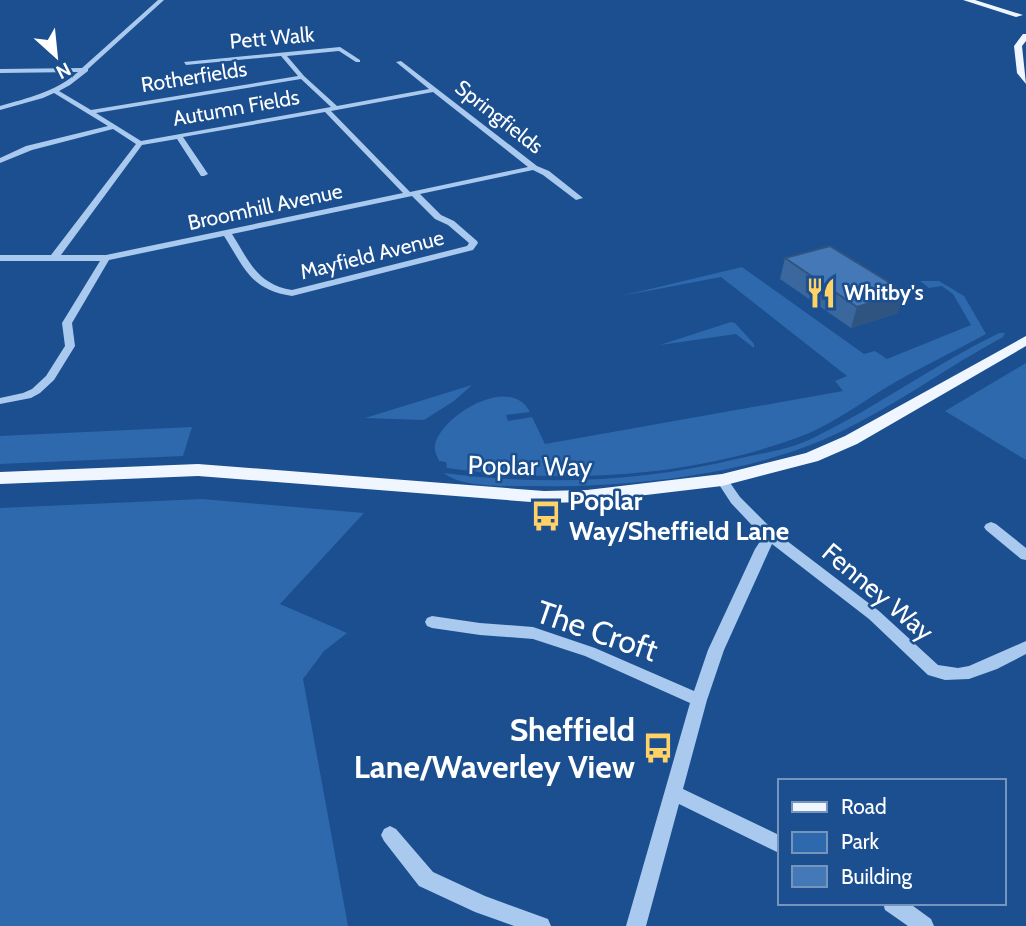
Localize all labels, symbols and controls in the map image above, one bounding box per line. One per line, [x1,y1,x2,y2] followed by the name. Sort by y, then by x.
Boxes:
[21,21,91,91] north arrow
[229,21,316,54] street label: Pett Walk
[139,56,249,97] street label: Rotherfields
[52,57,75,84] text: N
[450,75,548,159] street label: Springfields
[171,84,301,131] street label: Autumn Fields
[185,178,345,235] street label: Broomhill Avenue
[297,225,447,284] street label: Mayfield Avenue
[804,276,838,310] restaurant icon: Whitby's
[844,280,924,305] place label: Whitby's
[467,449,593,483] street label: Poplar Way
[569,485,789,547] place label: Poplar Way/Sheffield Lane
[529,499,563,533] bus stop icon: Poplar Way/Sheffield Lane
[816,536,940,648] street label: Fenney Way
[531,592,663,670] street label: The Croft
[354,710,635,786] place label: Sheffield Lane/Waverley View
[641,731,675,765] bus stop icon: Sheffield Lane/Waverley View
[778,779,1005,905] legend
[841,794,887,819] text: Road
[841,829,879,854] text: Park
[841,864,913,889] text: Building

